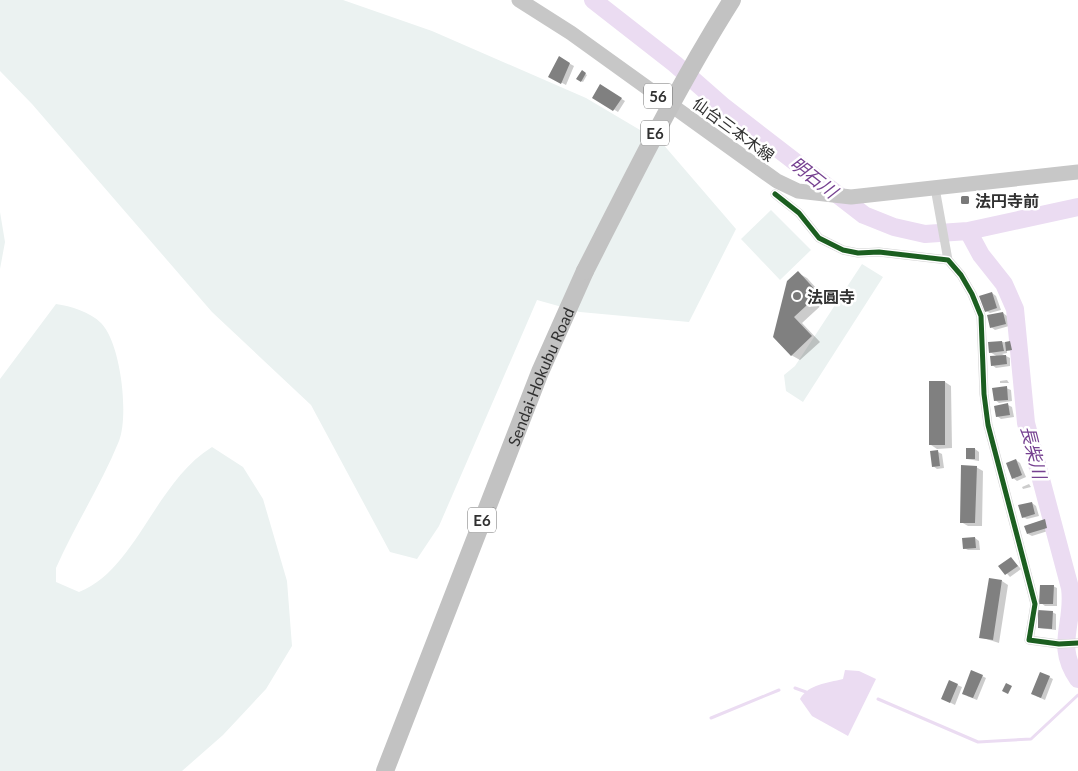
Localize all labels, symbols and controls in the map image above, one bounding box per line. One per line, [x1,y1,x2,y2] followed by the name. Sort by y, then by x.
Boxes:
[644,84,672,108] road number: 56
[690,93,778,165] street label: 仙台三本木線
[641,120,669,146] road number: E6
[786,152,844,204] water label: 明石川
[975,191,1039,210] place label: 法円寺前
[959,194,971,206] marker: 法円寺前
[807,287,855,306] place label: 法圓寺
[791,290,803,302] marker: 法圓寺
[503,304,577,448] street label: Sendai-Hokubu Road
[1017,423,1052,483] water label: 長柴川
[468,508,496,532] road number: E6

